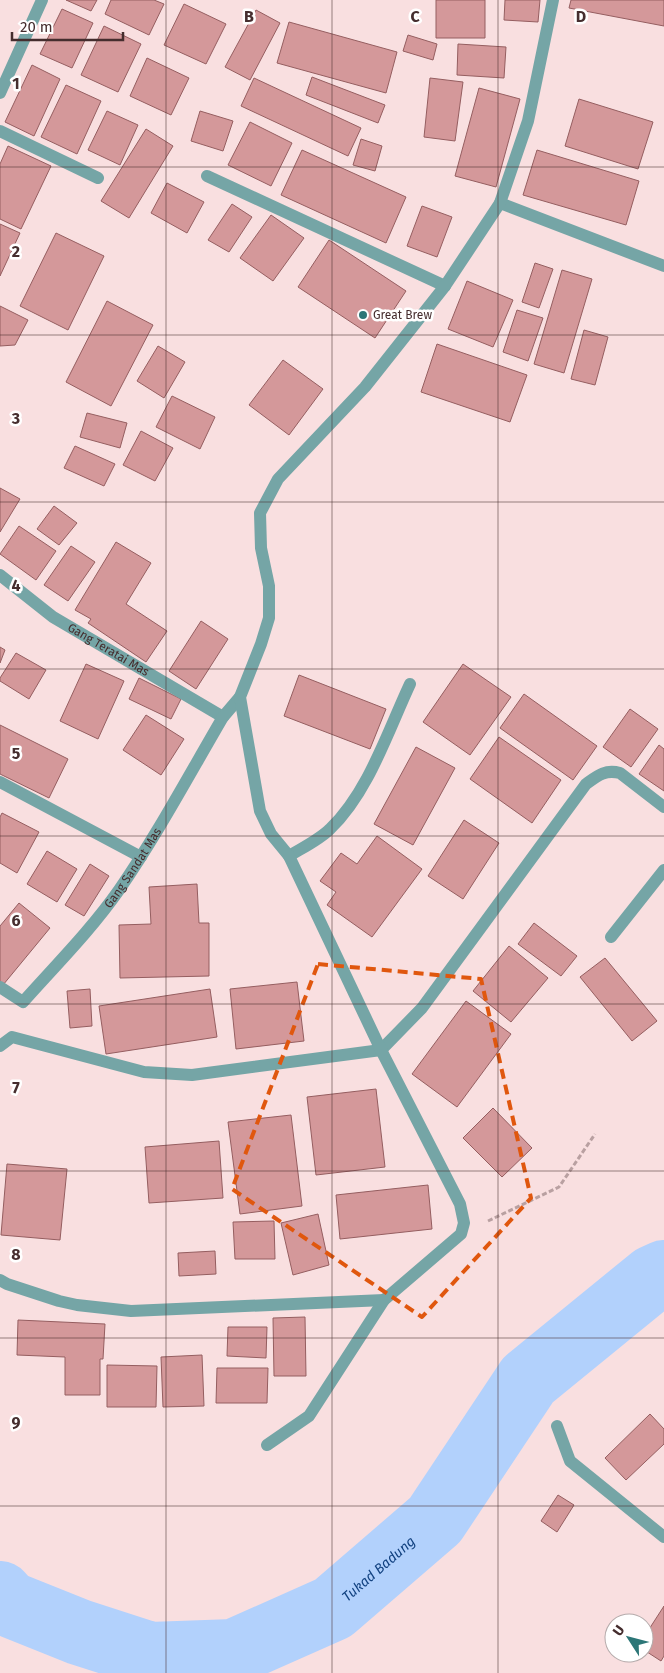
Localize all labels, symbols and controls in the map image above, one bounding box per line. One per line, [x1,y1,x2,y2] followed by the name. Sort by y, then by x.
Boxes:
[244,7,254,26] text: B
[410,7,420,26] text: C
[576,7,586,26] text: D
[12,10,124,42] scale bar
[20,18,53,36] text: 20 m
[12,74,20,93] text: 1
[12,242,20,261] text: 2
[373,308,432,322] place label: Great Brew
[357,309,369,321] marker: Great Brew
[11,409,20,428] text: 3
[11,576,21,595] text: 4
[65,620,152,679] street label: Gang Teratai Mas
[12,744,21,763] text: 5
[101,825,164,911] street label: Gang Sandat Mas
[11,911,21,930] text: 6
[12,1078,20,1097] text: 7
[11,1245,21,1264] text: 8
[12,1413,21,1432] text: 9
[338,1533,419,1605] water label: Tukad Badung
[604,1613,654,1663] north arrow
[609,1622,628,1639] text: U

